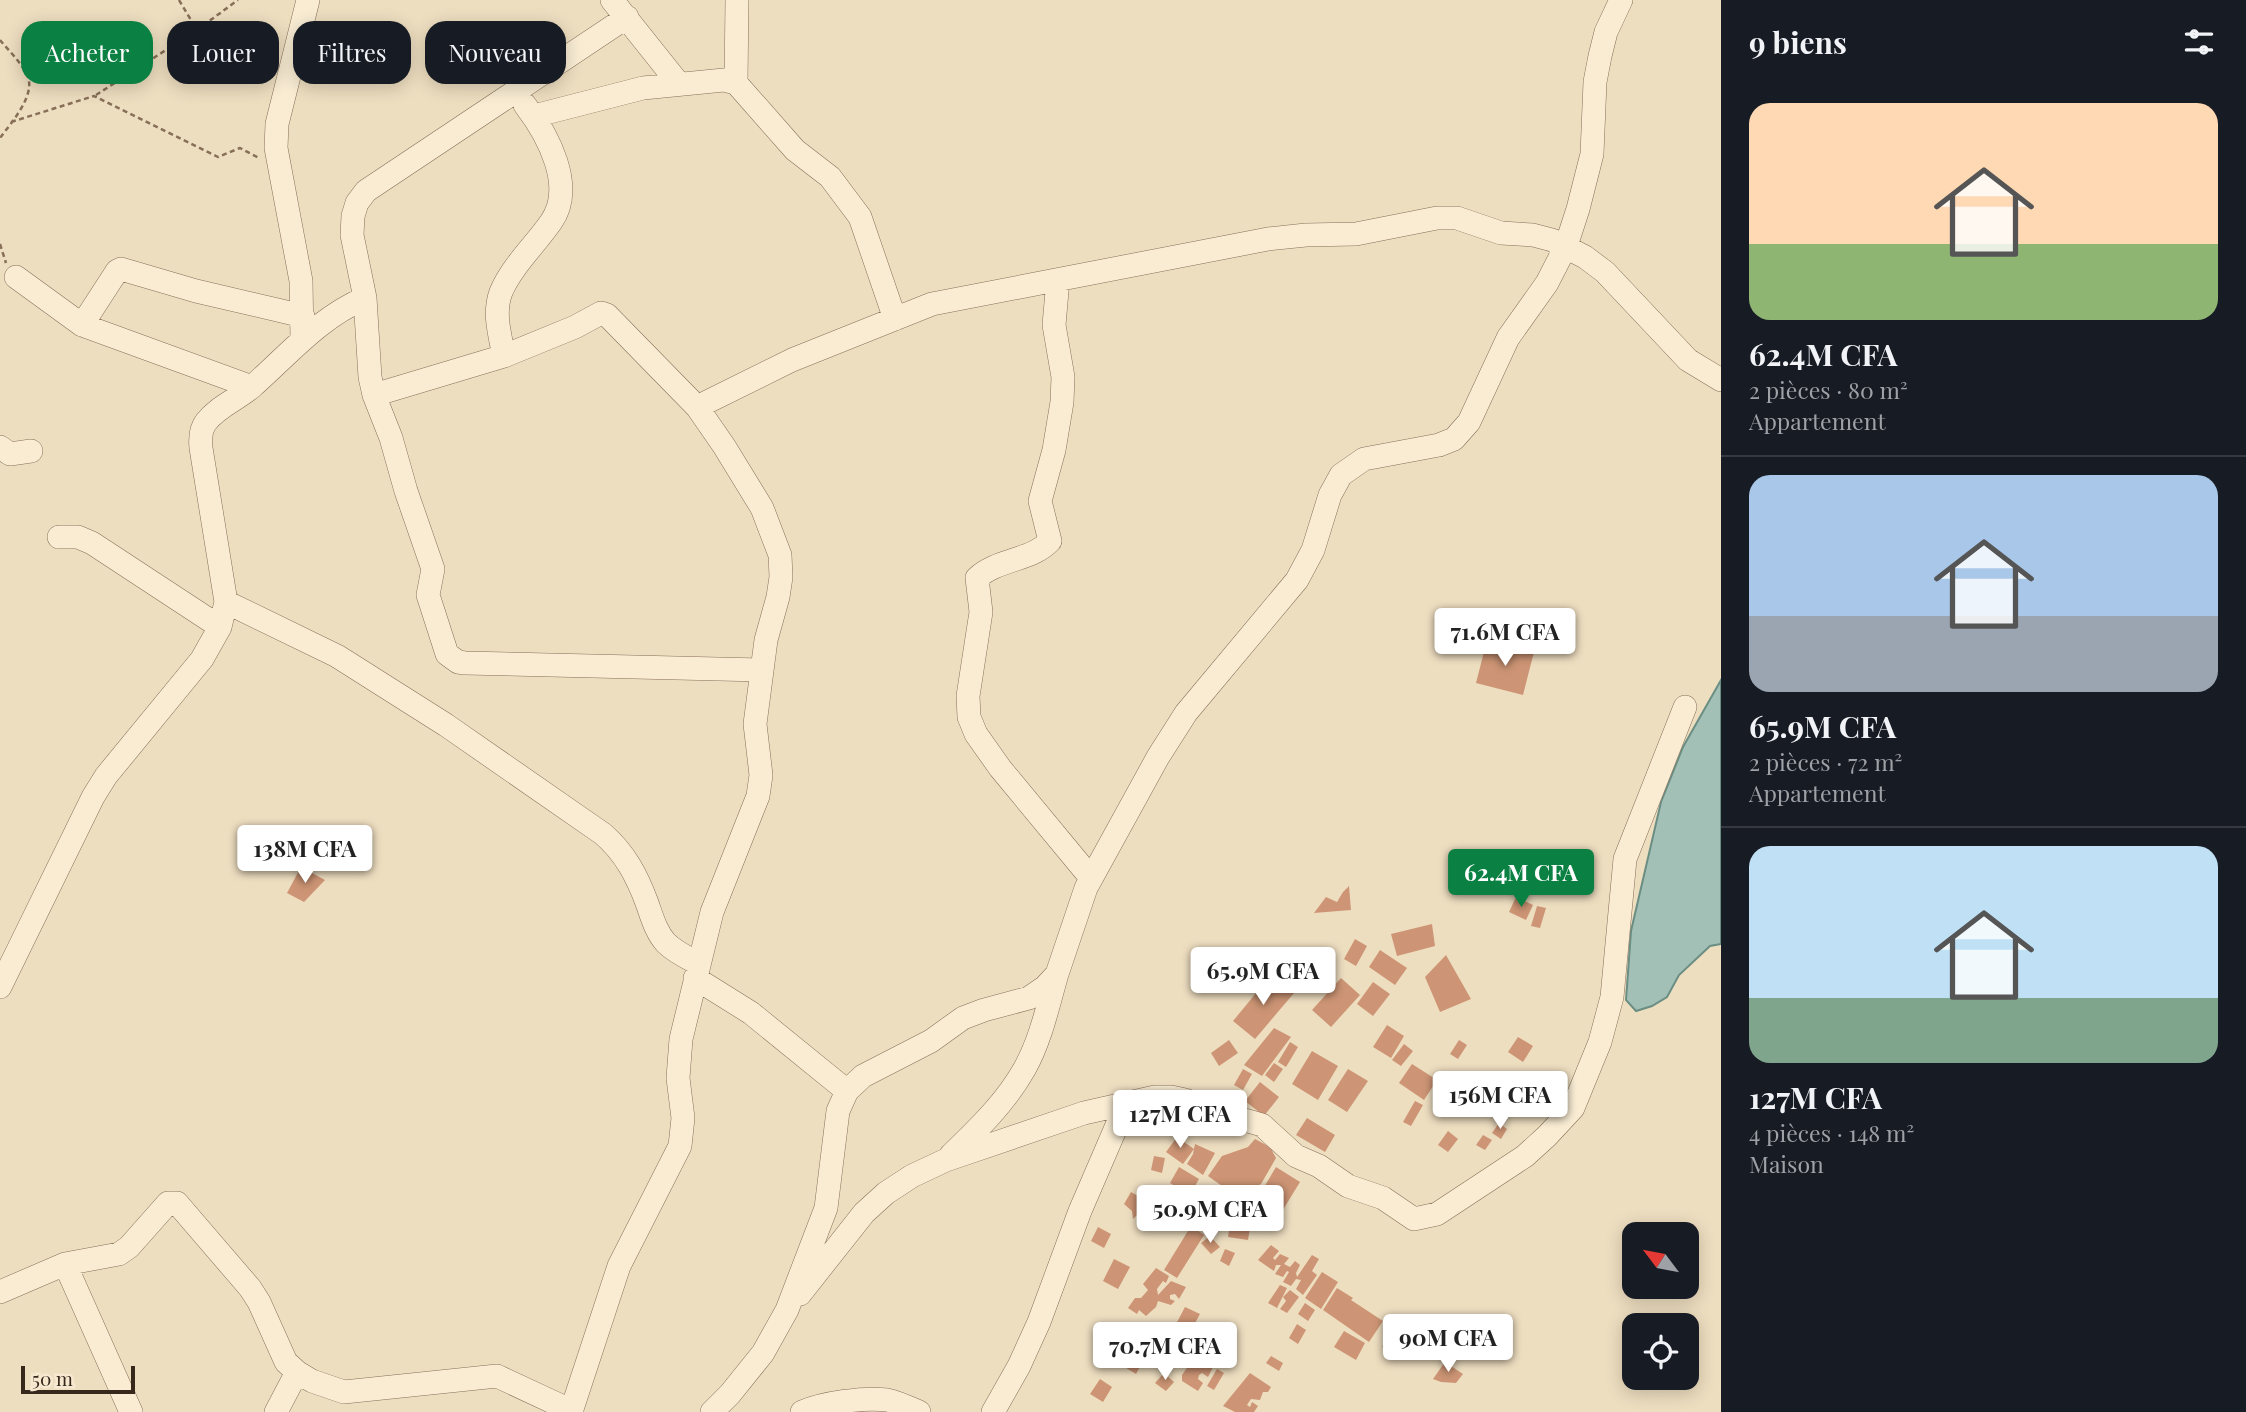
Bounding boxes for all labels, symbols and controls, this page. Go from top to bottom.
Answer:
chip: Acheter [21,21,153,84]
chip: Louer [167,21,279,84]
chip: Filtres [293,21,411,84]
chip: Nouveau [425,21,566,84]
text: 9 biens [1749,22,1847,62]
icon: filters [2180,23,2218,61]
icon: home [1921,149,2047,275]
text: 62.4M CFA [1749,334,1898,374]
text: 2 pièces · 80 m² [1749,374,1908,405]
text: Appartement [1749,405,1886,436]
icon: home [1921,521,2047,647]
pin: 71.6M CFA [1425,608,1585,668]
text: 71.6M CFA [1451,615,1560,646]
text: 65.9M CFA [1749,706,1896,746]
text: 2 pièces · 72 m² [1749,746,1902,777]
text: Appartement [1749,777,1886,808]
pin: 138M CFA [233,826,377,885]
text: 138M CFA [253,832,357,863]
pin: 62.4M CFA [1441,850,1601,909]
text: 62.4M CFA [1464,856,1578,887]
icon: home [1921,892,2047,1018]
pin: 65.9M CFA [1183,948,1343,1007]
text: 65.9M CFA [1207,954,1319,985]
pin: 156M CFA [1428,1072,1572,1131]
text: 127M CFA [1749,1077,1882,1117]
text: 156M CFA [1449,1078,1551,1109]
pin: 127M CFA [1108,1090,1252,1150]
text: 127M CFA [1129,1097,1231,1128]
text: 4 pièces · 148 m² [1749,1117,1914,1148]
text: Maison [1749,1148,1824,1179]
pin: 50.9M CFA [1130,1186,1290,1245]
text: 50.9M CFA [1153,1192,1267,1223]
north arrow [1622,1222,1699,1298]
map controls [1622,1222,1699,1390]
button: locate [1622,1313,1699,1390]
pin: 90M CFA [1383,1314,1513,1374]
text: 90M CFA [1399,1321,1497,1352]
pin: 70.7M CFA [1085,1322,1245,1382]
text: 70.7M CFA [1109,1329,1221,1360]
scale bar [21,1363,135,1395]
text: 50 m [32,1365,73,1391]

